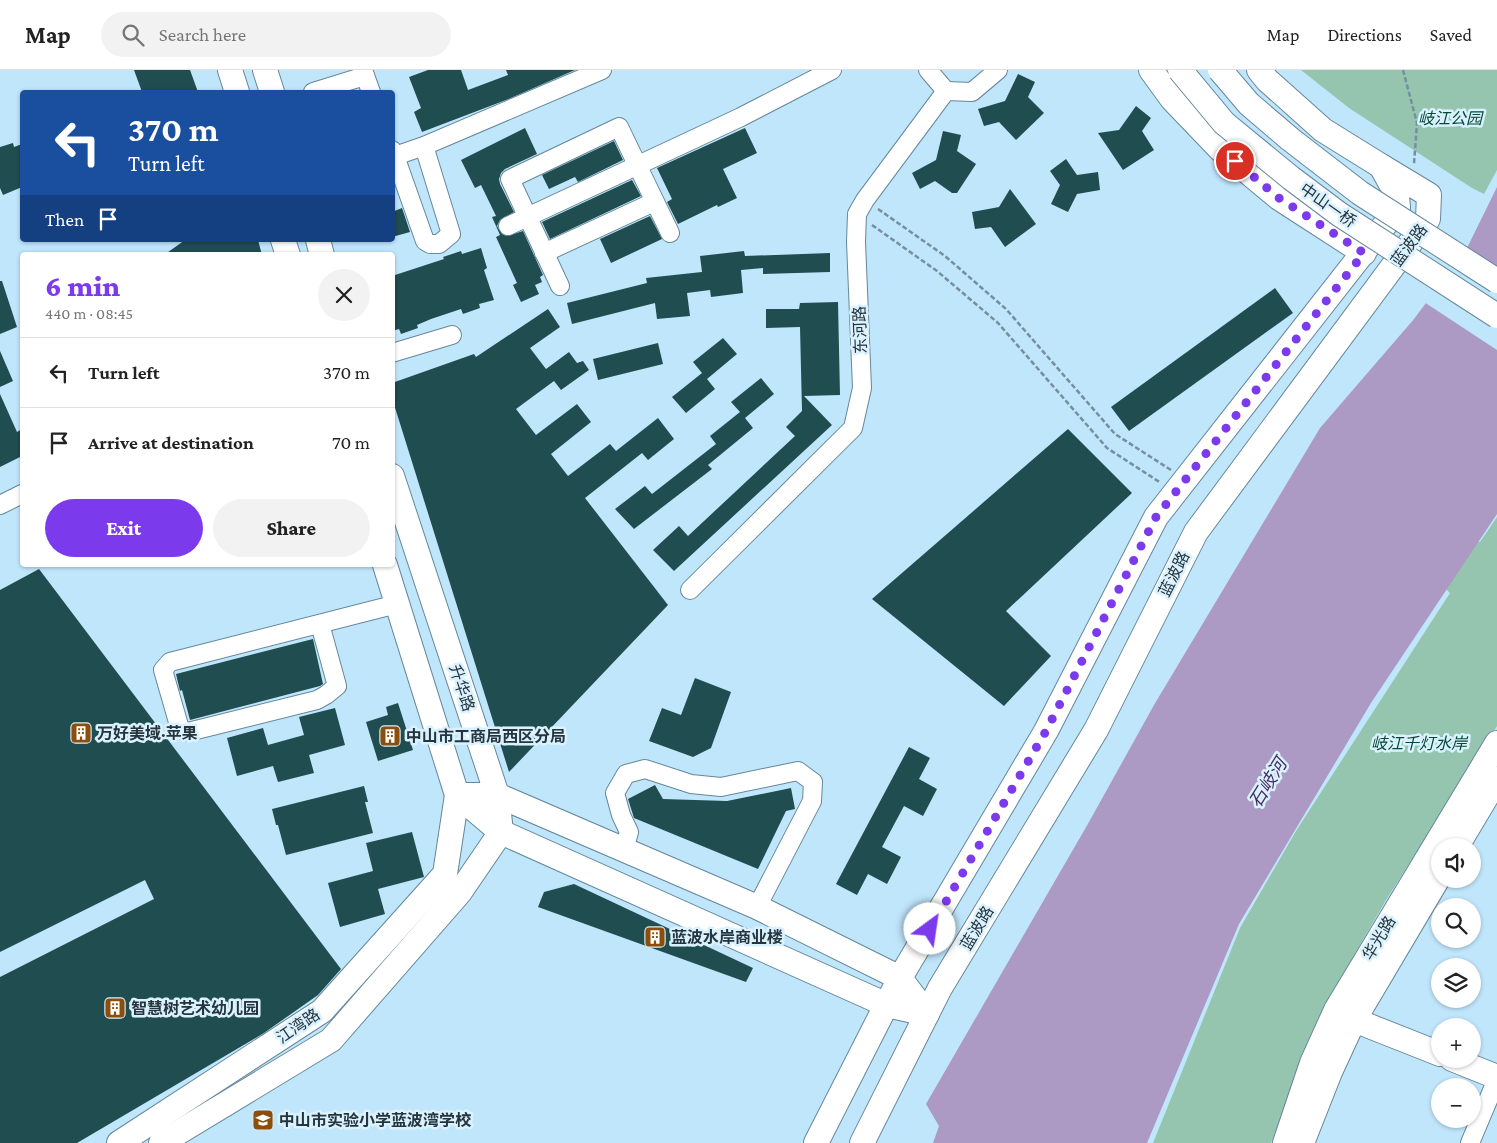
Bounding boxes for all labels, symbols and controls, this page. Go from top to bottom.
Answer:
search box [101,12,451,57]
text: Map [25,21,71,48]
icon: search [119,21,147,49]
text: Search here [159,24,246,45]
text: Map [1267,25,1299,45]
text: Directions [1327,25,1402,45]
text: Saved [1430,25,1472,45]
icon: left [45,110,110,175]
text: 370 m [128,110,219,149]
park label: 岐江公园 [1418,110,1484,127]
pin [1214,140,1256,182]
icon: arrive [1221,147,1249,175]
text: Turn left [128,151,205,176]
street label: 中山一桥 [1297,180,1359,230]
icon: arrive [94,205,122,233]
text: Then [45,209,84,230]
street label: 蓝波路 [1388,221,1430,269]
text: 6 min [45,269,120,302]
button: close [318,269,370,321]
text: 440 m · 08:45 [45,305,133,322]
street label: 东河路 [851,306,869,354]
icon: left [45,359,73,387]
text: Turn left [88,362,160,383]
text: 370 m [323,362,370,383]
icon: arrive [45,429,73,457]
text: Arrive at destination [88,432,254,453]
text: 70 m [332,432,370,453]
button: Exit [45,499,203,557]
button: Share [213,499,370,557]
street label: 蓝波路 [1156,549,1192,599]
street label: 升华路 [446,663,478,713]
building icon: 万好美域·苹果 [69,721,93,745]
building icon: 中山市工商局西区分局 [378,724,402,748]
place label: 万好美域·苹果 [97,725,198,742]
place label: 中山市工商局西区分局 [406,728,566,745]
park label: 岐江千灯水岸 [1371,735,1469,752]
water label: 石岐河 [1245,752,1292,811]
map controls [1431,838,1481,1128]
button: sound [1431,838,1481,888]
button: search [1431,898,1481,948]
position arrow [903,902,955,954]
street label: 蓝波路 [957,903,997,953]
street label: 华光路 [1359,913,1399,963]
building icon: 蓝波水岸商业楼 [643,925,667,949]
place label: 蓝波水岸商业楼 [671,929,783,946]
button: layers [1431,958,1481,1008]
building icon: 智慧树艺术幼儿园 [103,996,127,1020]
place label: 智慧树艺术幼儿园 [131,999,259,1017]
street label: 江湾路 [273,1006,323,1046]
button: + [1431,1018,1481,1068]
button: − [1431,1078,1481,1128]
school or university icon: 中山市实验小学蓝波湾学校 [251,1108,275,1132]
place label: 中山市实验小学蓝波湾学校 [279,1111,472,1129]

